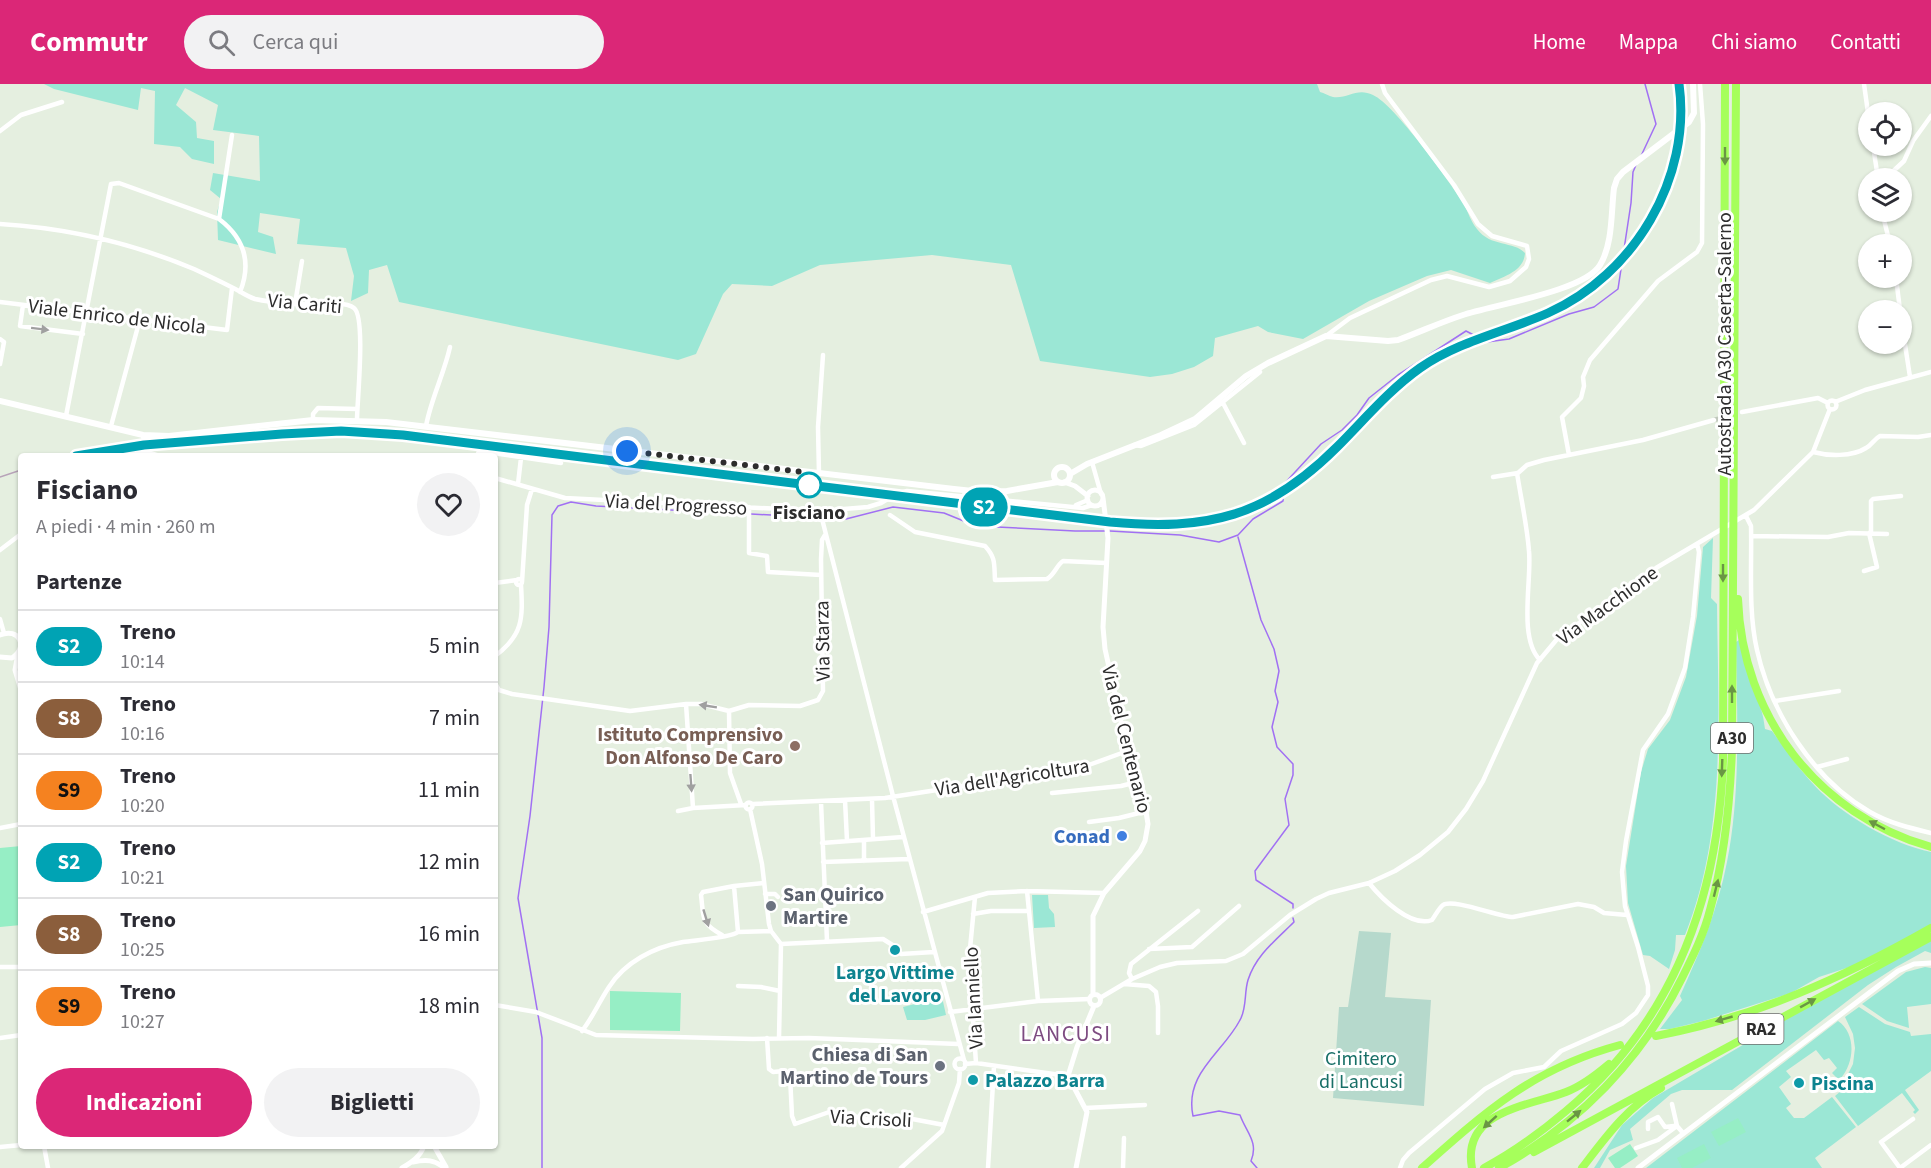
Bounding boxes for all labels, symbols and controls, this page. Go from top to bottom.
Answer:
search box [184,15,604,69]
text: Commutr [30,22,148,62]
icon: search [205,26,238,59]
text: Cerca qui [253,26,338,58]
text: Home [1533,27,1586,57]
text: Mappa [1619,27,1678,57]
text: Chi siamo [1711,27,1797,57]
text: Contatti [1830,27,1901,57]
map controls [1858,102,1912,354]
button: locate [1858,102,1912,156]
one-way arrow [1720,146,1730,165]
button: layers [1858,168,1912,222]
street label: Autostrada A30 Caserta-Salerno [1711,212,1739,476]
button: + [1858,234,1912,288]
street label: Via Cariti [267,287,343,321]
street label: Viale Enrico de Nicola [26,292,207,342]
button: − [1858,300,1912,354]
one-way arrow [31,324,50,334]
your location [612,436,642,466]
text: Fisciano [36,470,138,510]
marker: Fisciano [796,472,822,498]
button: heart [417,473,480,536]
street label: Via del Progresso [604,487,748,523]
line badge: S2 [957,488,1011,526]
text: S2 [973,492,995,522]
place label: Fisciano [773,499,845,527]
text: A piedi · 4 min · 260 m [36,513,216,541]
street label: Via Macchione [1551,559,1664,652]
one-way arrow [1718,563,1728,582]
text: Partenze [36,566,122,598]
street label: Via Starza [808,600,838,682]
text: Treno [120,616,176,648]
text: 5 min [429,630,480,662]
text: S2 [58,631,80,661]
text: 10:14 [120,648,165,676]
street label: Via del Centenario [1094,662,1158,816]
one-way arrow [1727,685,1737,704]
text: Treno [120,688,176,720]
one-way arrow [698,701,717,710]
text: 7 min [429,702,480,734]
text: S8 [58,703,80,733]
text: 10:16 [120,720,165,748]
place label: Istituto Comprensivo Don Alfonso De Caro [597,721,783,772]
road number: A30 [1711,723,1753,753]
marker: Istituto Comprensivo Don Alfonso De Caro [788,739,802,753]
street label: Via dell'Agricoltura [933,752,1091,804]
one-way arrow [1718,759,1727,778]
text: Treno [120,760,176,792]
text: 11 min [418,774,480,806]
one-way arrow [686,774,696,793]
text: S9 [58,775,80,805]
text: 10:20 [120,792,165,820]
one-way arrow [1868,820,1885,830]
place label: Conad [1054,823,1110,851]
marker: Conad [1115,829,1129,843]
text: Treno [120,832,176,864]
text: 12 min [418,846,480,878]
text: S2 [58,847,80,877]
text: 10:21 [120,864,165,892]
one-way arrow [1711,879,1721,897]
place label: San Quirico Martire [783,881,884,932]
marker: San Quirico Martire [764,899,778,913]
text: Treno [120,904,176,936]
one-way arrow [702,910,711,928]
text: 16 min [418,918,480,950]
text: S8 [58,919,80,949]
text: 10:25 [120,936,165,964]
marker: Largo Vittime del Lavoro [888,943,902,957]
street label: Via Ianniello [957,946,991,1050]
place label: Largo Vittime del Lavoro [836,959,954,1010]
text: Treno [120,976,176,1008]
text: 18 min [418,990,480,1022]
text: S9 [58,991,80,1021]
one-way arrow [1800,998,1817,1008]
text: 10:27 [120,1008,165,1036]
road number: RA2 [1738,1014,1784,1044]
one-way arrow [1715,1015,1733,1025]
district label: LANCUSI [1020,1018,1112,1050]
place label: Chiesa di San Martino de Tours [780,1041,928,1092]
park label: Cimitero di Lancusi [1319,1045,1403,1096]
marker: Chiesa di San Martino de Tours [933,1059,947,1073]
place label: Palazzo Barra [985,1067,1105,1095]
button: Indicazioni [36,1068,252,1137]
button: Biglietti [264,1068,480,1137]
place label: Piscina [1811,1070,1874,1098]
marker: Palazzo Barra [966,1073,980,1087]
marker: Piscina [1792,1076,1806,1090]
street label: Via Crisoli [829,1103,913,1135]
one-way arrow [1566,1110,1582,1123]
one-way arrow [1482,1115,1497,1129]

